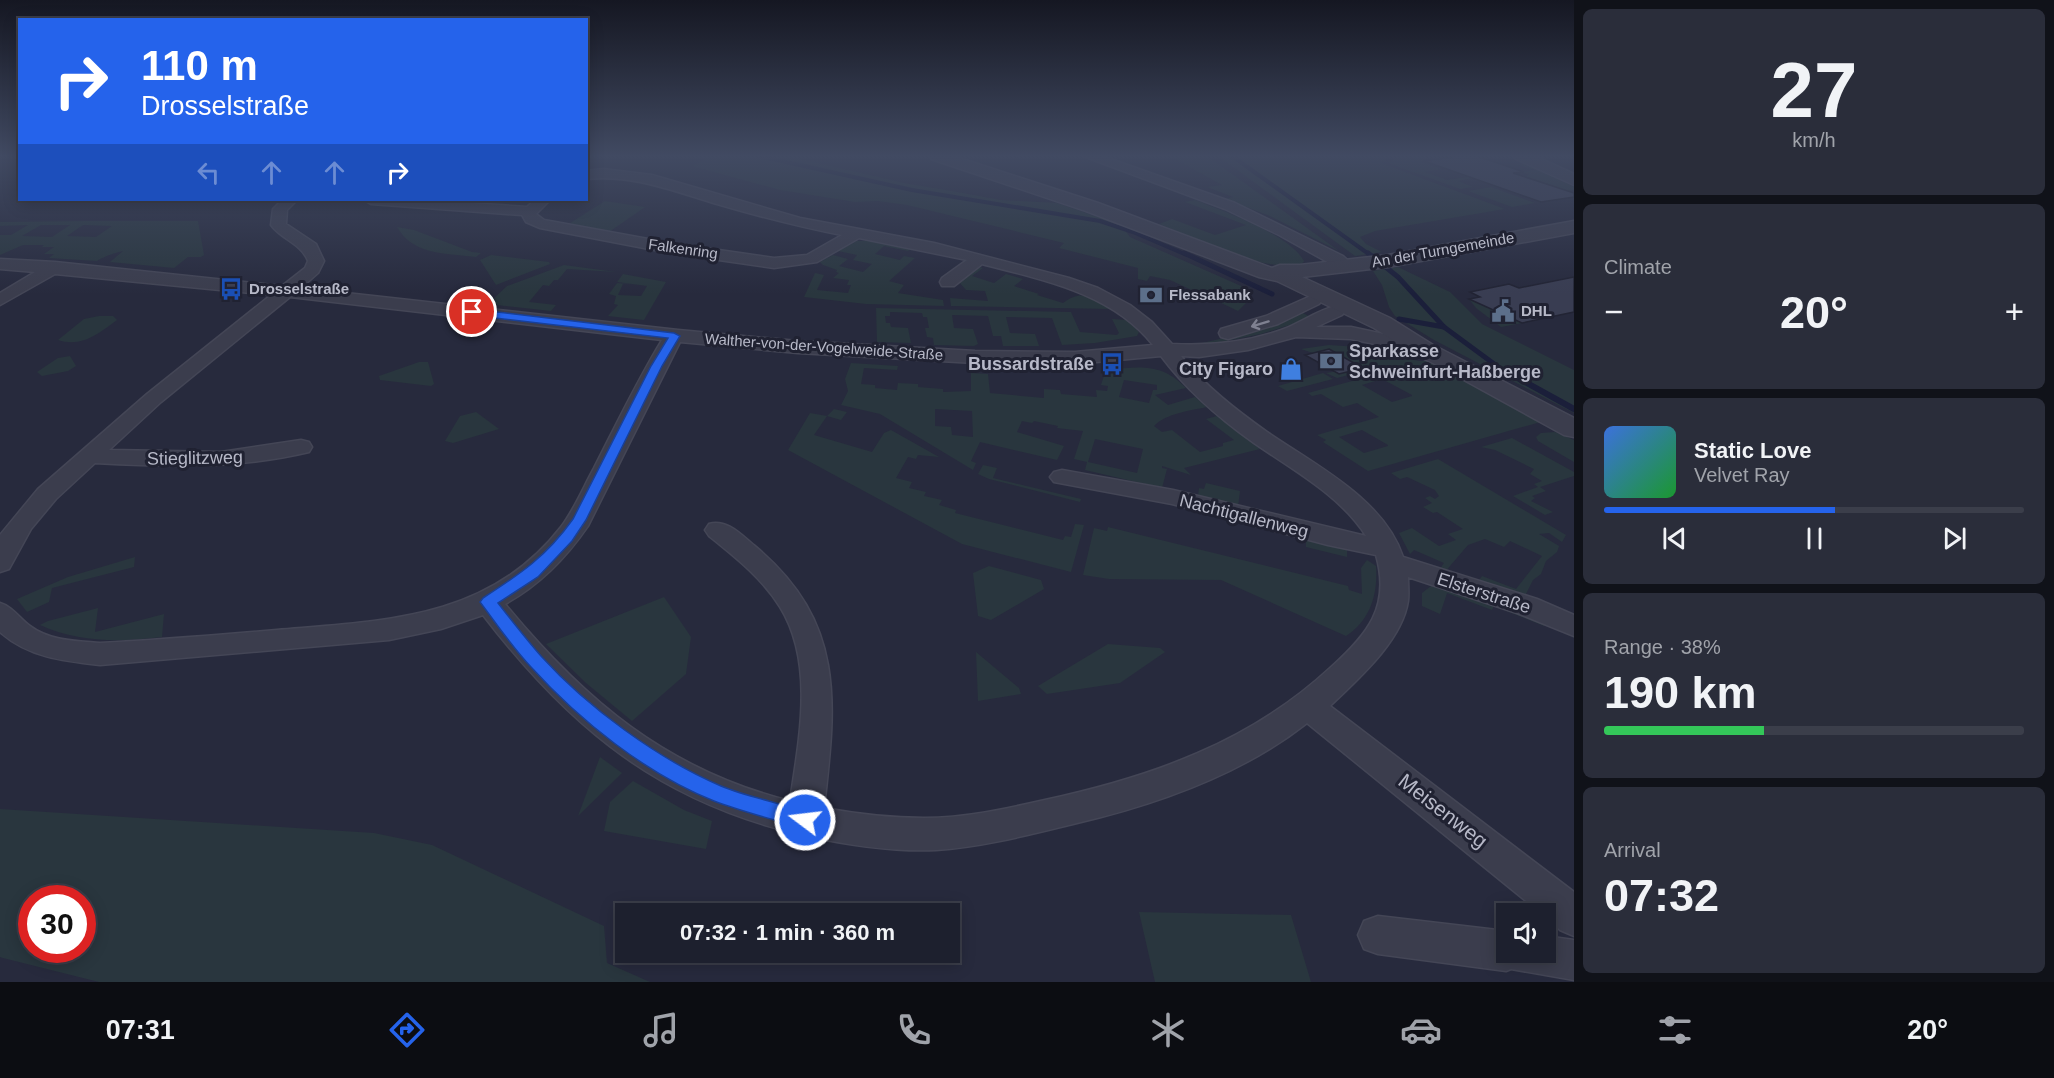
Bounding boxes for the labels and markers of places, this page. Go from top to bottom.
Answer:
bus stop icon: Drosselstraße [218,276,244,302]
place label: Drosselstraße [249,280,349,297]
bank icon: Flessabank [1138,282,1164,308]
pin [446,286,497,337]
place label: Flessabank [1169,286,1251,303]
public building icon: DHL [1490,298,1516,324]
place label: DHL [1521,302,1552,319]
place label: Sparkasse Schweinfurt-Haßberge [1349,341,1541,382]
bank icon: Sparkasse Schweinfurt-Haßberge [1318,348,1344,374]
bus stop icon: Bussardstraße [1099,351,1125,377]
place label: Bussardstraße [968,354,1094,374]
shop icon: City Figaro [1278,356,1304,382]
place label: City Figaro [1179,359,1273,379]

